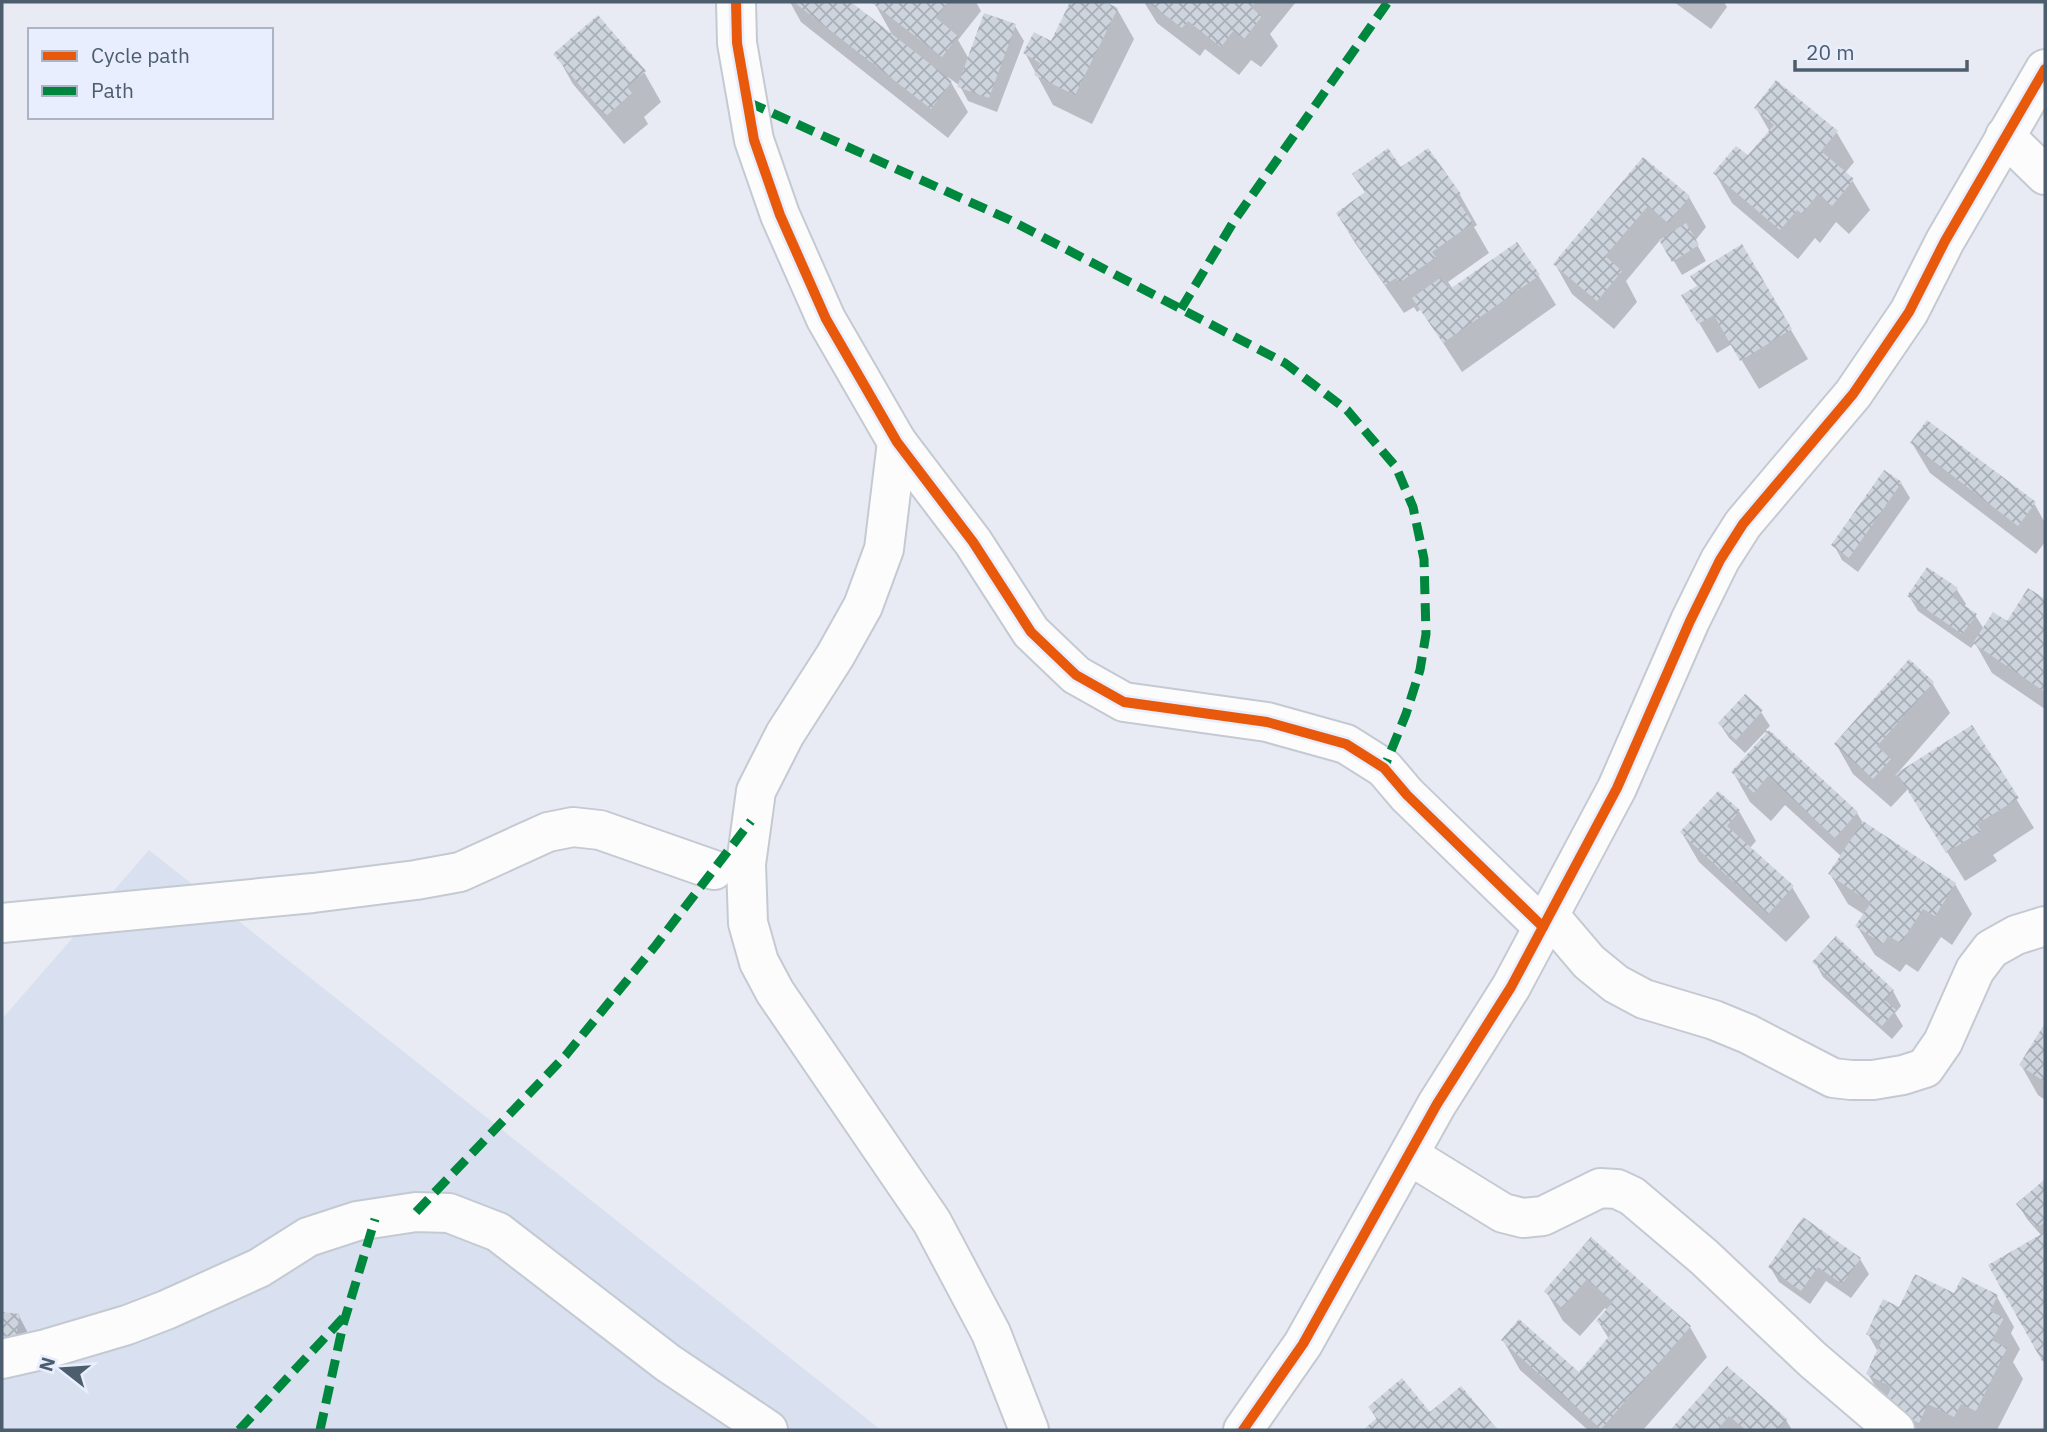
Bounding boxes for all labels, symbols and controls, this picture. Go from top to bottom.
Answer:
legend [28,28,273,119]
scale bar [1795,28,1966,72]
text: 20 m [1806,38,1855,66]
text: Cycle path [91,41,190,69]
text: Path [91,76,134,104]
north arrow [28,1334,98,1404]
text: N [33,1354,60,1374]

